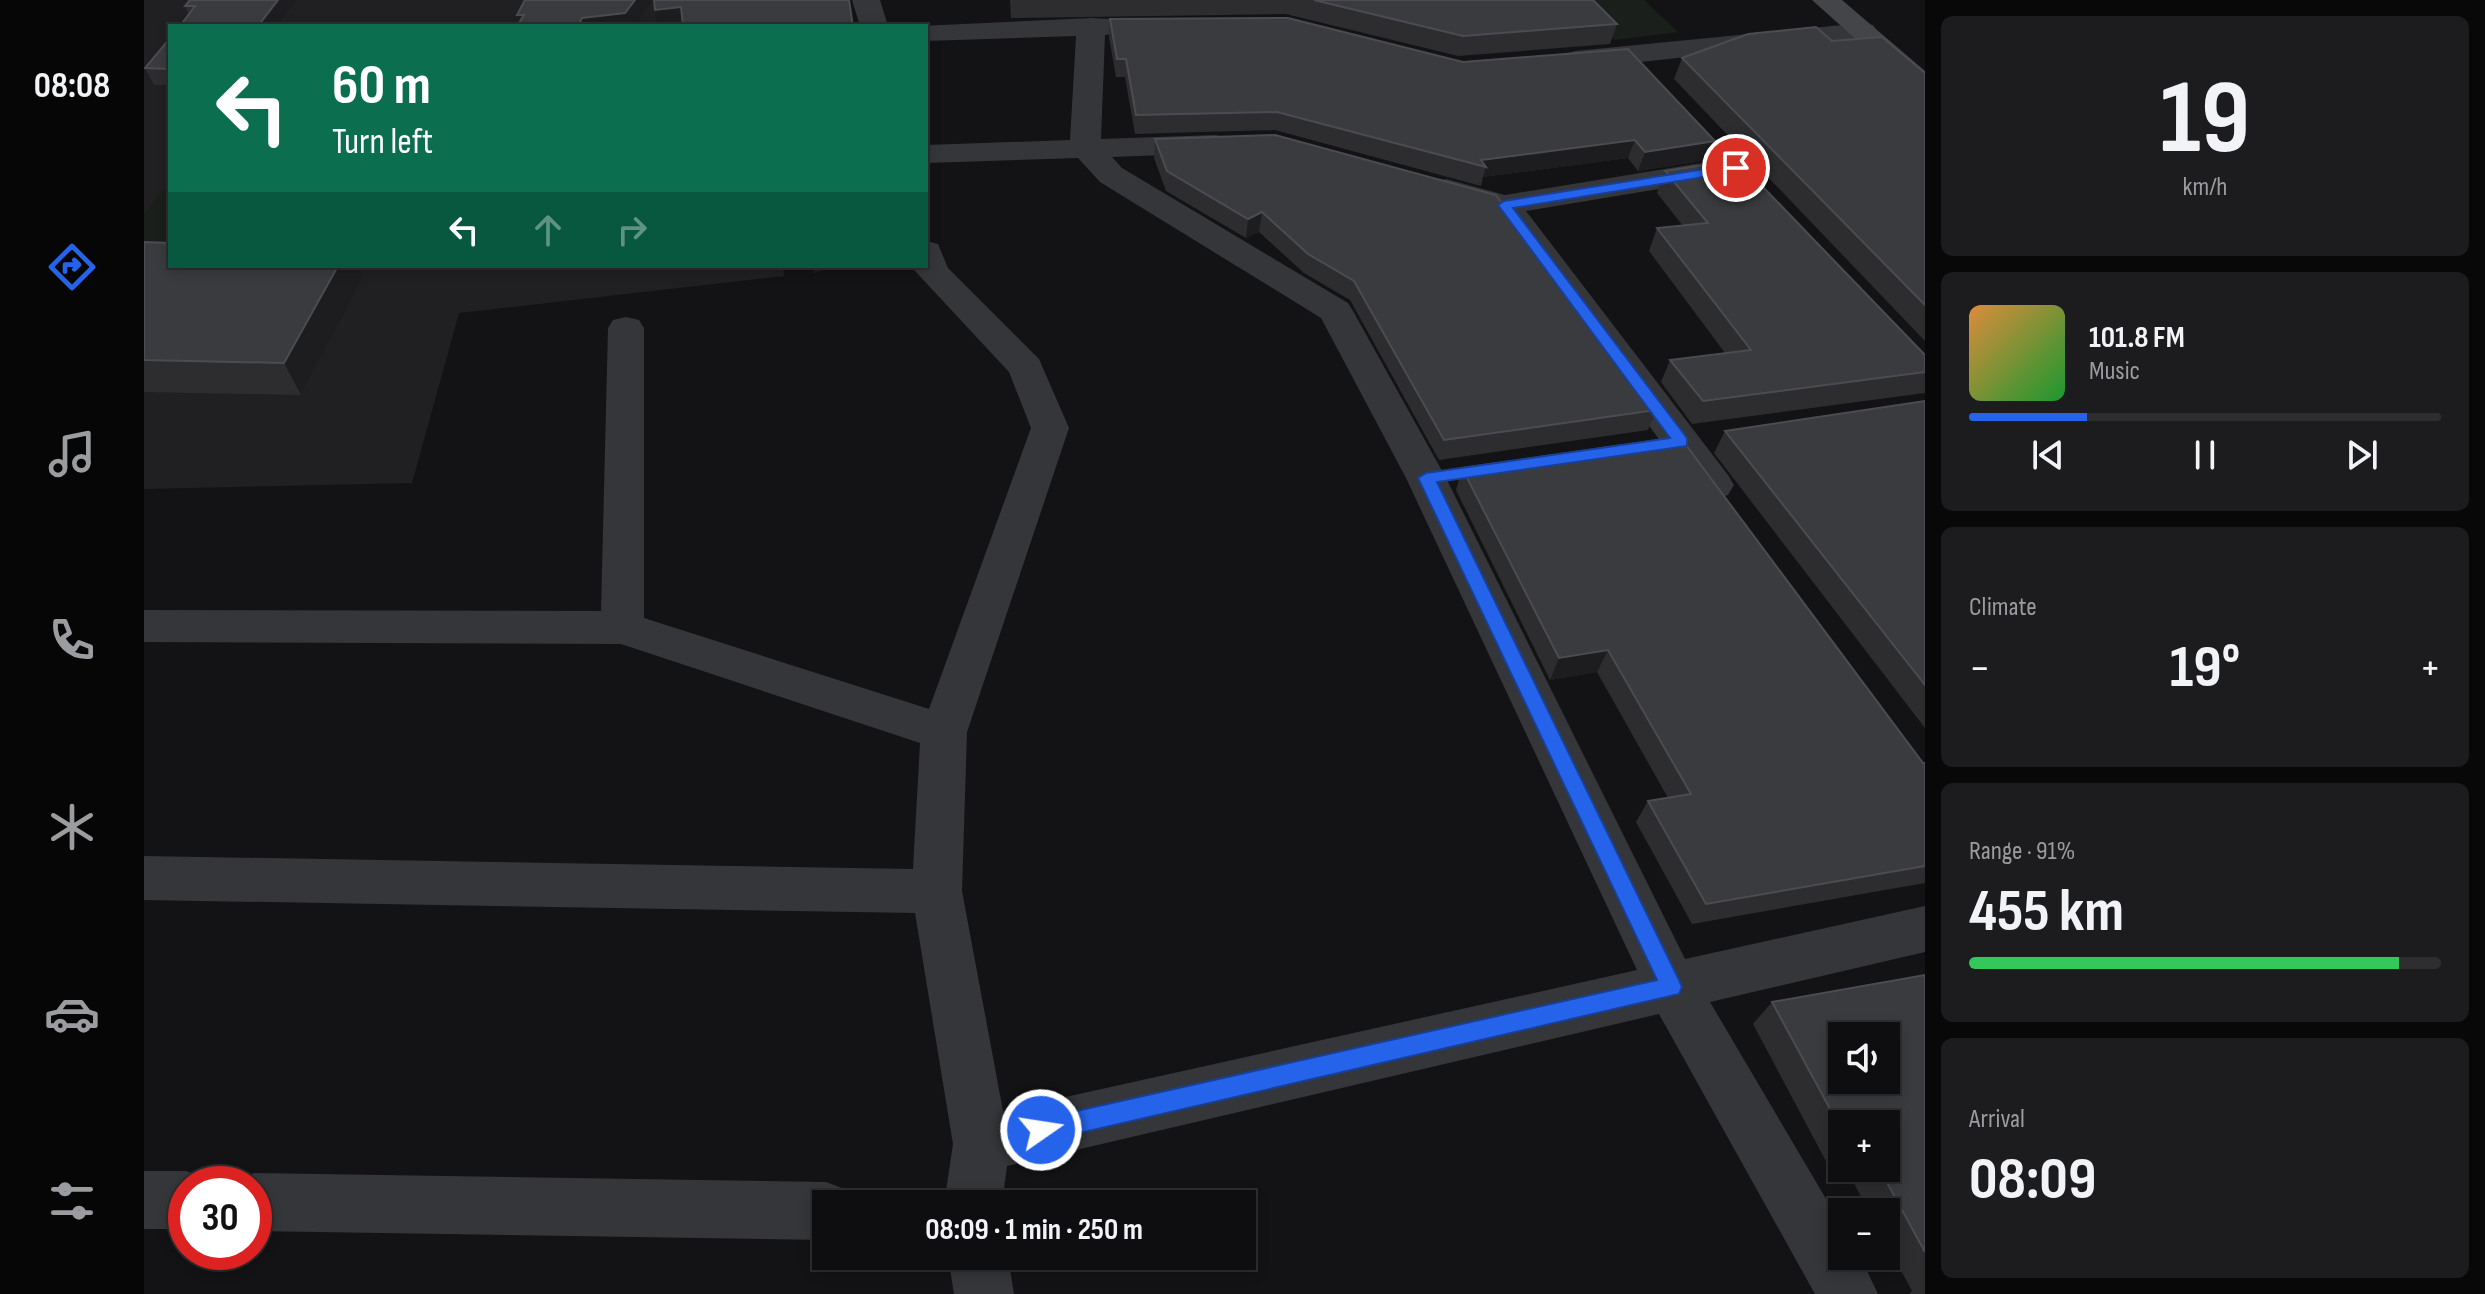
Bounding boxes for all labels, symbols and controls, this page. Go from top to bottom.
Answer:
text: 60 m [332,53,431,120]
icon: left [200,56,304,160]
text: 19 [2160,57,2250,182]
text: 08:08 [34,65,110,108]
text: Turn left [332,121,433,164]
pin [1702,134,1770,202]
icon: arrive [1714,146,1758,190]
text: km/h [2183,172,2227,203]
icon: left [442,208,486,252]
icon: ahead [526,208,570,252]
icon: right [610,208,654,252]
icon: directions [44,239,100,295]
text: 101.8 FM [2089,320,2185,356]
text: Music [2089,356,2140,387]
icon: music [44,426,100,482]
icon: previous [2026,433,2070,477]
icon: pause [2183,433,2227,477]
icon: next [2340,433,2384,477]
text: Climate [1969,592,2037,623]
icon: phone [44,612,100,668]
text: 19° [2170,632,2240,704]
text: − [1969,642,1991,695]
text: + [2419,642,2441,695]
icon: climate [44,799,100,855]
text: Range · 91% [1969,836,2075,867]
text: 455 km [1969,876,2124,948]
icon: car [44,986,100,1042]
map controls [1828,1022,1900,1270]
button: sound [1828,1022,1900,1094]
position arrow [999,1088,1083,1172]
text: Arrival [1969,1104,2025,1135]
button: + [1828,1110,1900,1182]
text: 08:09 [1969,1144,2096,1216]
speed limit sign: 30 [168,1166,272,1270]
icon: filters [44,1173,100,1229]
button: − [1828,1198,1900,1270]
text: 08:09 · 1 min · 250 m [925,1212,1143,1248]

